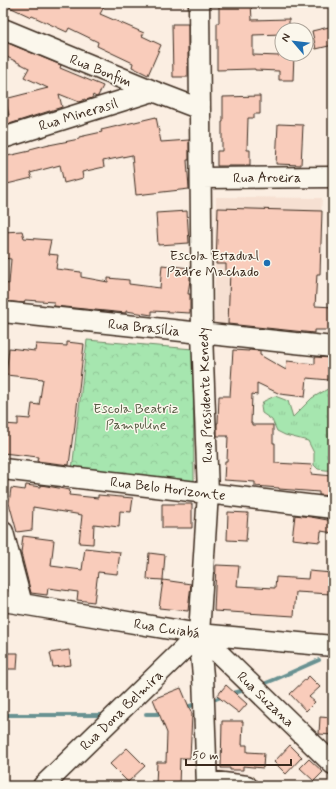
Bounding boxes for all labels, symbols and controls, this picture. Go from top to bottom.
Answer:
north arrow [274,22,314,62]
text: N [278,31,294,44]
street label: Rua Bonfim [67,50,134,92]
street label: Rua Minerasil [37,94,120,135]
street label: Rua Aroeira [233,169,301,187]
place label: Escola Estadual Padre Machado [167,247,259,281]
marker: Escola Estadual Padre Machado [262,258,272,268]
street label: Rua Brasília [107,315,181,341]
street label: Rua Presidente Kenedy [195,327,217,463]
park label: Escola Beatriz Pampuline [93,400,179,434]
street label: Rua Belo Horizonte [109,473,226,505]
street label: Rua Cuiabá [132,615,201,643]
street label: Rua Dona Belmira [76,667,167,755]
street label: Rua Suzana [233,668,298,732]
scale bar [186,741,291,767]
text: 50 m [192,748,219,764]

